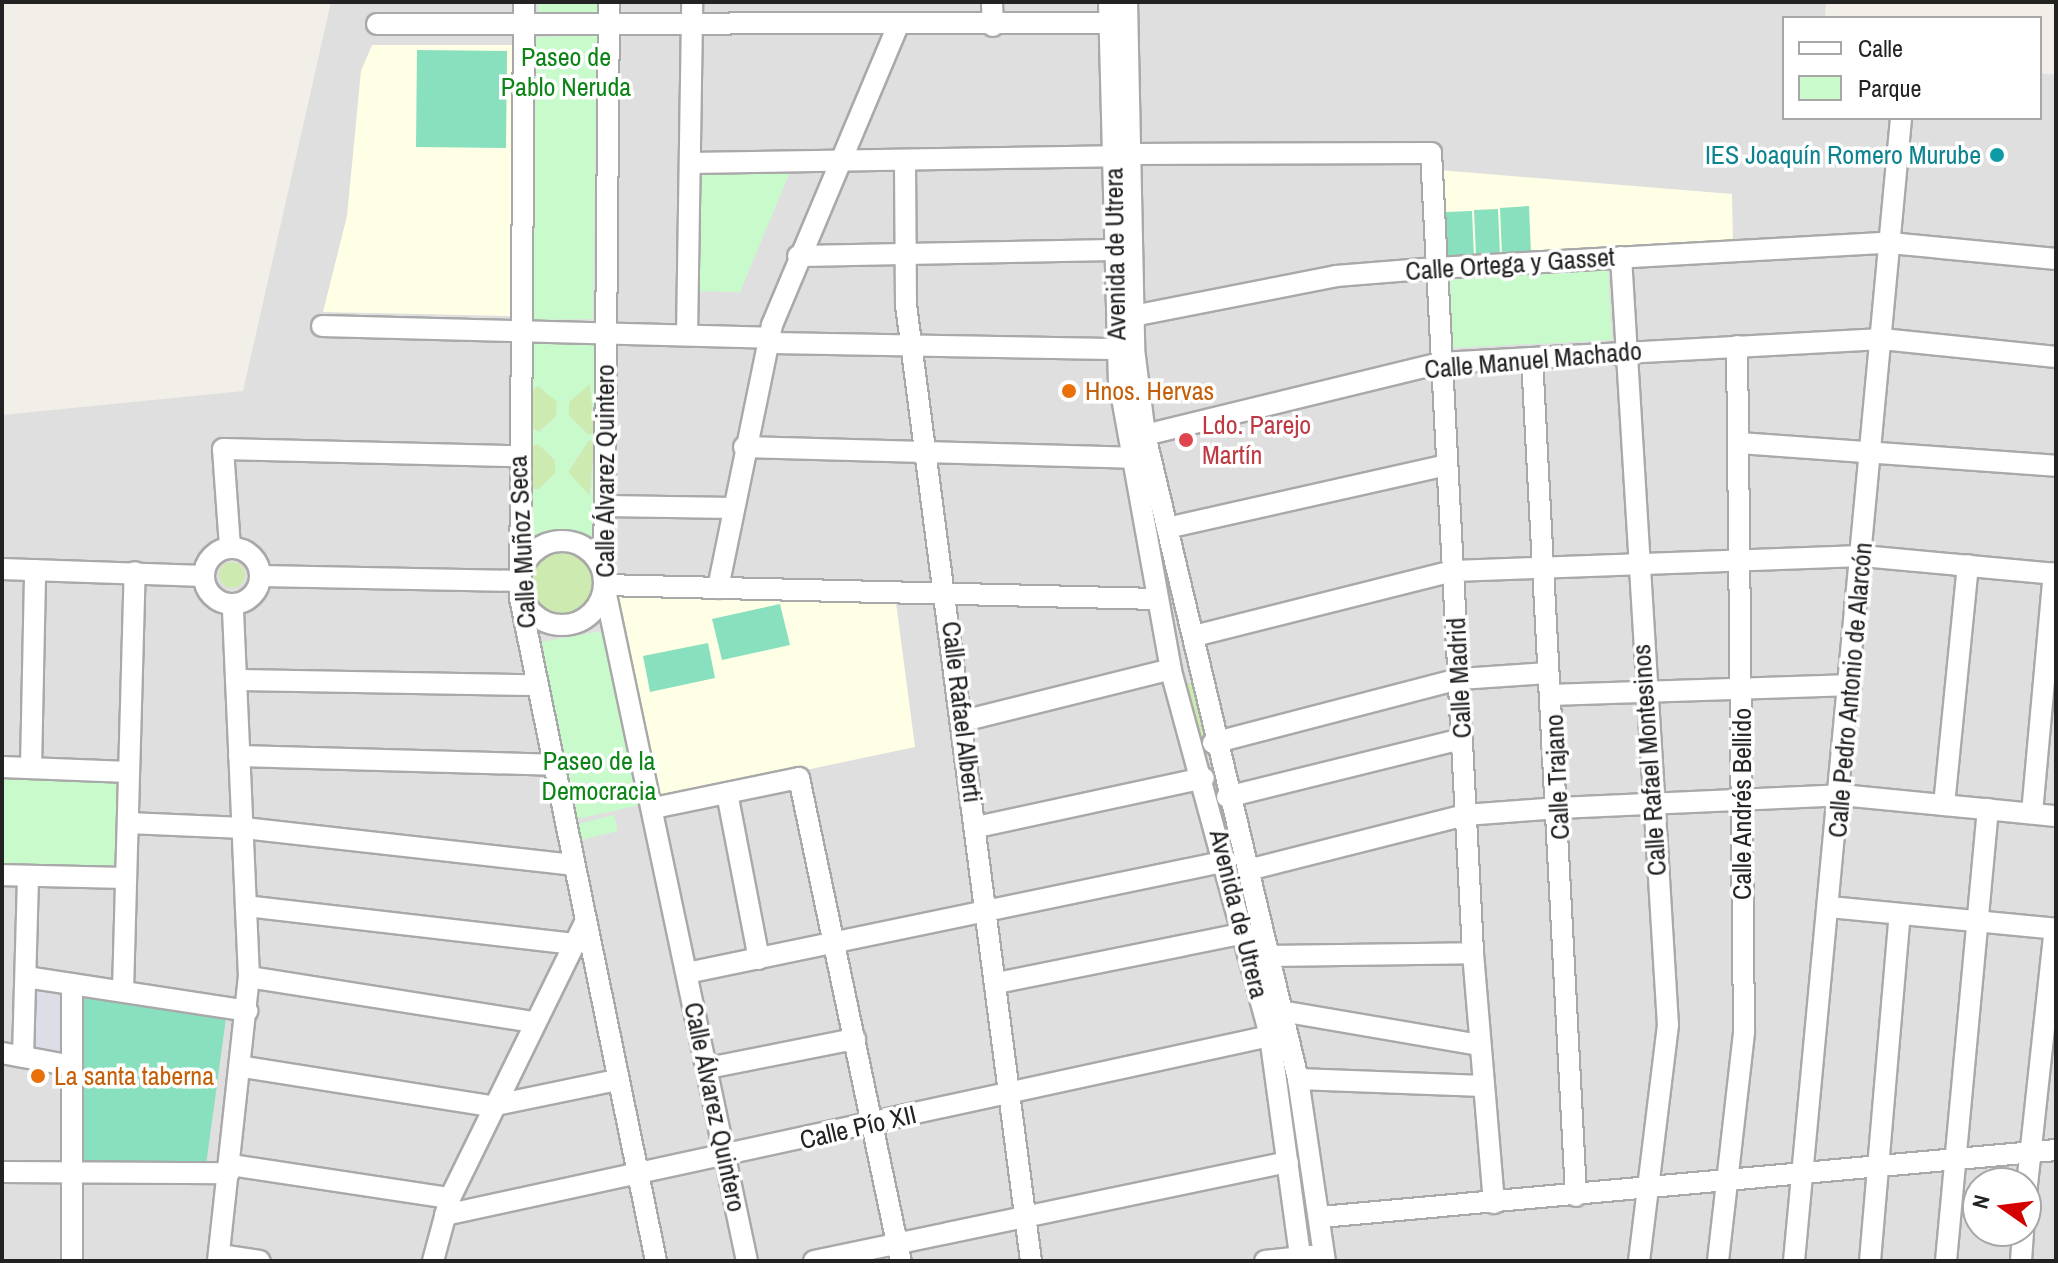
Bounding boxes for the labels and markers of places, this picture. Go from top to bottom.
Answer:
place label: IES Joaquín Romero Murube [1705,139,1981,171]
marker: IES Joaquín Romero Murube [1988,146,2006,164]
place label: Hnos. Hervas [1085,375,1214,407]
marker: Hnos. Hervas [1060,382,1078,400]
place label: Ldo. Parejo Martín [1202,409,1311,470]
marker: Ldo. Parejo Martín [1177,431,1195,449]
place label: La santa taberna [54,1060,214,1092]
marker: La santa taberna [29,1067,47,1085]

